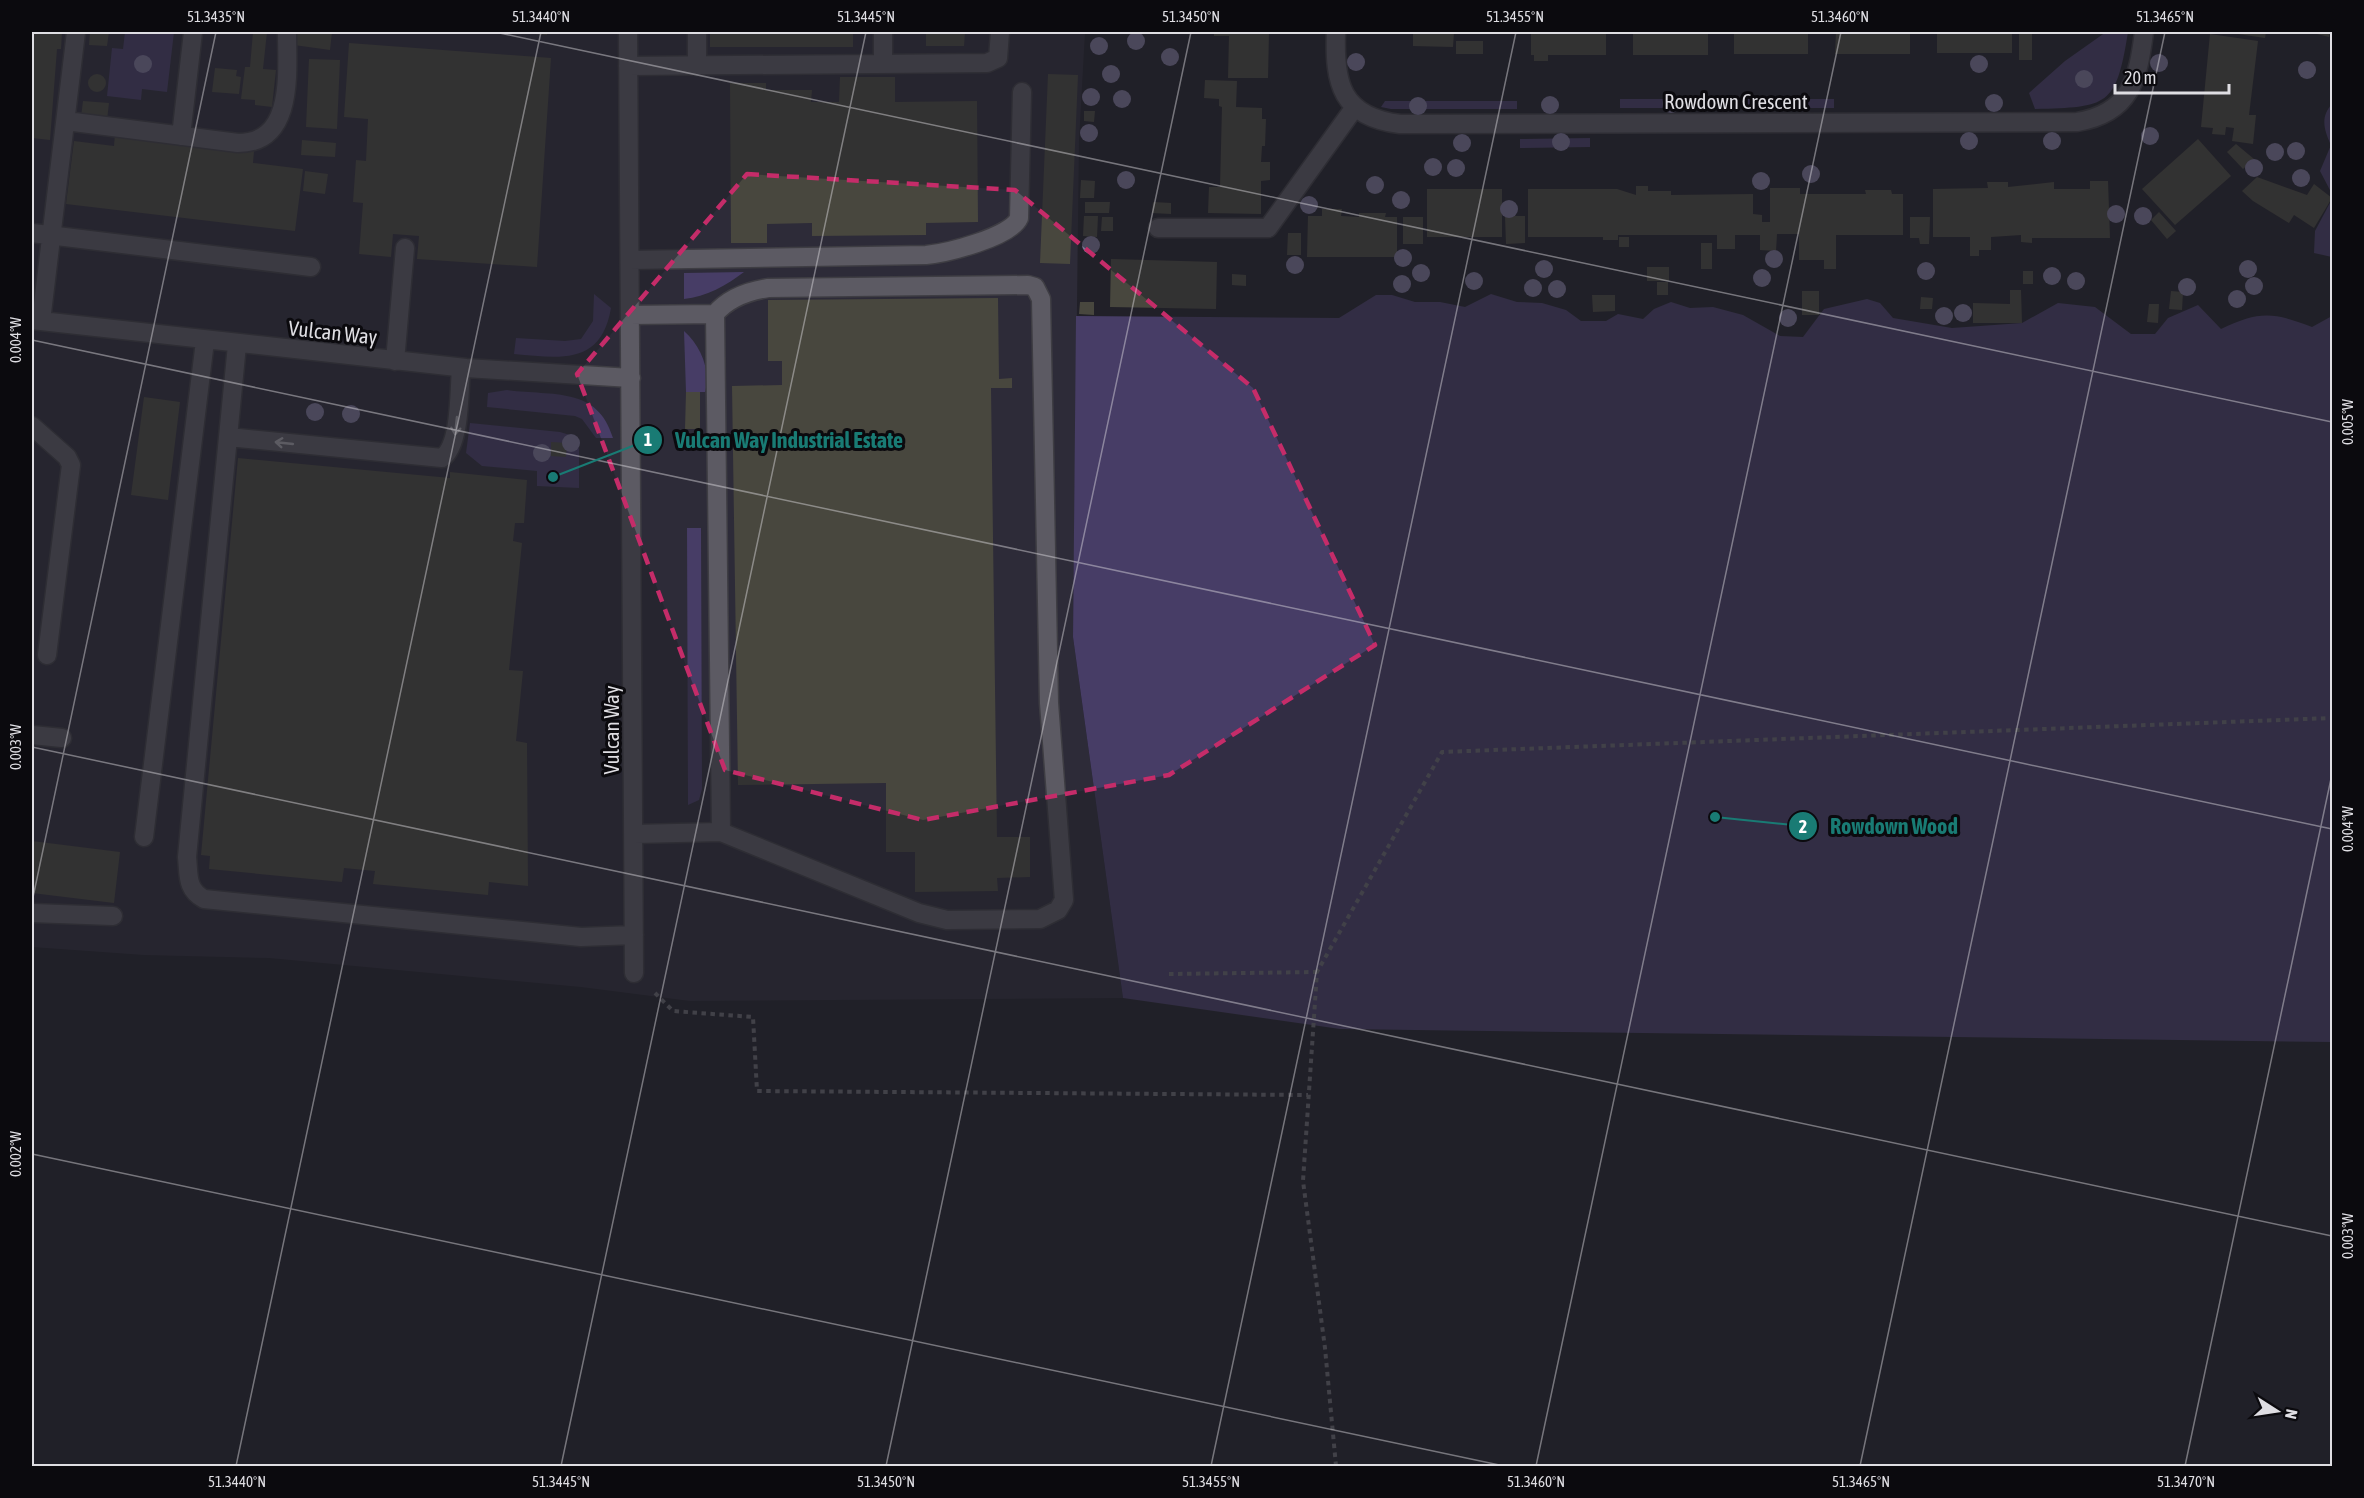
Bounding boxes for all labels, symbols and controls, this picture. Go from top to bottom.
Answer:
text: 51.3435°N [187,8,245,25]
text: 51.3440°N [512,8,570,25]
text: 51.3445°N [837,8,895,25]
text: 51.3450°N [1162,8,1220,25]
text: 51.3455°N [1486,8,1544,25]
text: 51.3460°N [1811,8,1869,25]
text: 51.3465°N [2136,8,2194,25]
scale bar [2115,57,2229,95]
text: 20 m [2124,67,2156,88]
street label: Rowdown Crescent [1664,89,1808,113]
street label: Vulcan Way [287,315,379,349]
text: 0.004°W [7,317,24,363]
text: 0.005°W [2339,399,2356,445]
one-way arrow [450,416,461,435]
callout: Vulcan Way Industrial Estate [633,420,916,460]
text: Vulcan Way Industrial Estate [674,427,903,453]
text: 1 [644,429,652,450]
one-way arrow [275,437,295,448]
street label: Vulcan Way [599,685,623,775]
text: 0.003°W [7,724,24,770]
callout: Rowdown Wood [1788,806,1970,846]
text: 0.004°W [2339,806,2356,852]
text: Rowdown Wood [1830,813,1958,839]
text: 2 [1799,816,1807,837]
text: 0.002°W [7,1131,24,1177]
text: 0.003°W [2339,1213,2356,1259]
north arrow [2247,1381,2307,1441]
text: N [2282,1408,2301,1421]
text: 51.3440°N [208,1473,266,1490]
text: 51.3445°N [532,1473,590,1490]
text: 51.3450°N [857,1473,915,1490]
text: 51.3455°N [1182,1473,1240,1490]
text: 51.3460°N [1507,1473,1565,1490]
text: 51.3465°N [1832,1473,1890,1490]
text: 51.3470°N [2157,1473,2215,1490]

